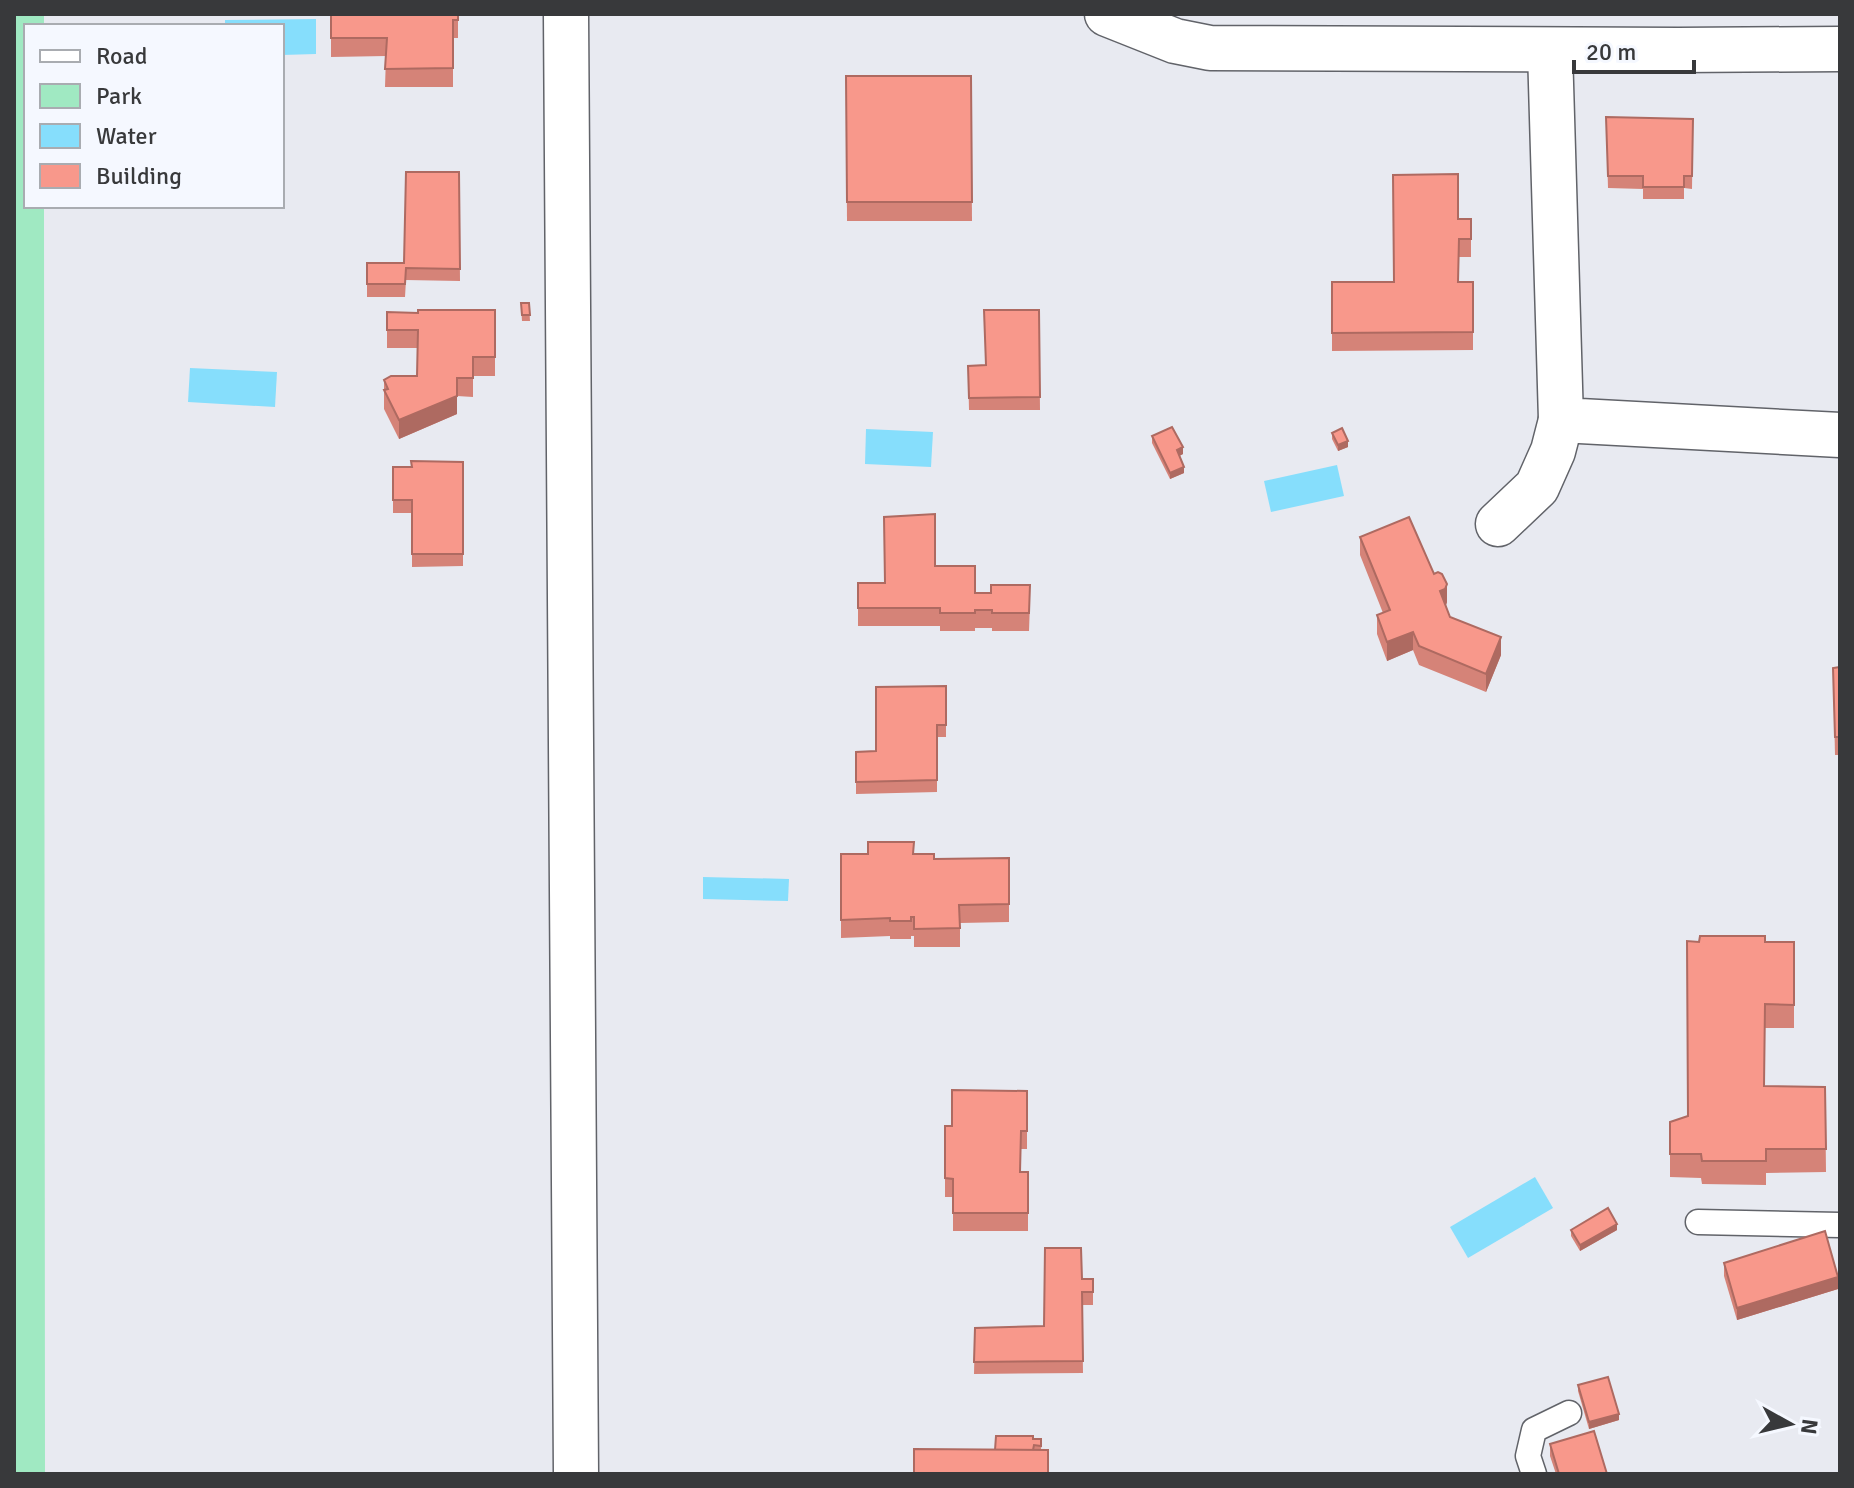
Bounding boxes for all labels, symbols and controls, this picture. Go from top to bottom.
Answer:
legend [24,24,284,208]
scale bar [1574,24,1694,74]
text: 20 m [1586,37,1636,67]
text: Road [96,41,147,71]
text: Park [96,81,142,111]
text: Water [96,121,157,151]
text: Building [96,161,182,191]
north arrow [1750,1384,1830,1464]
text: N [1795,1417,1824,1436]

